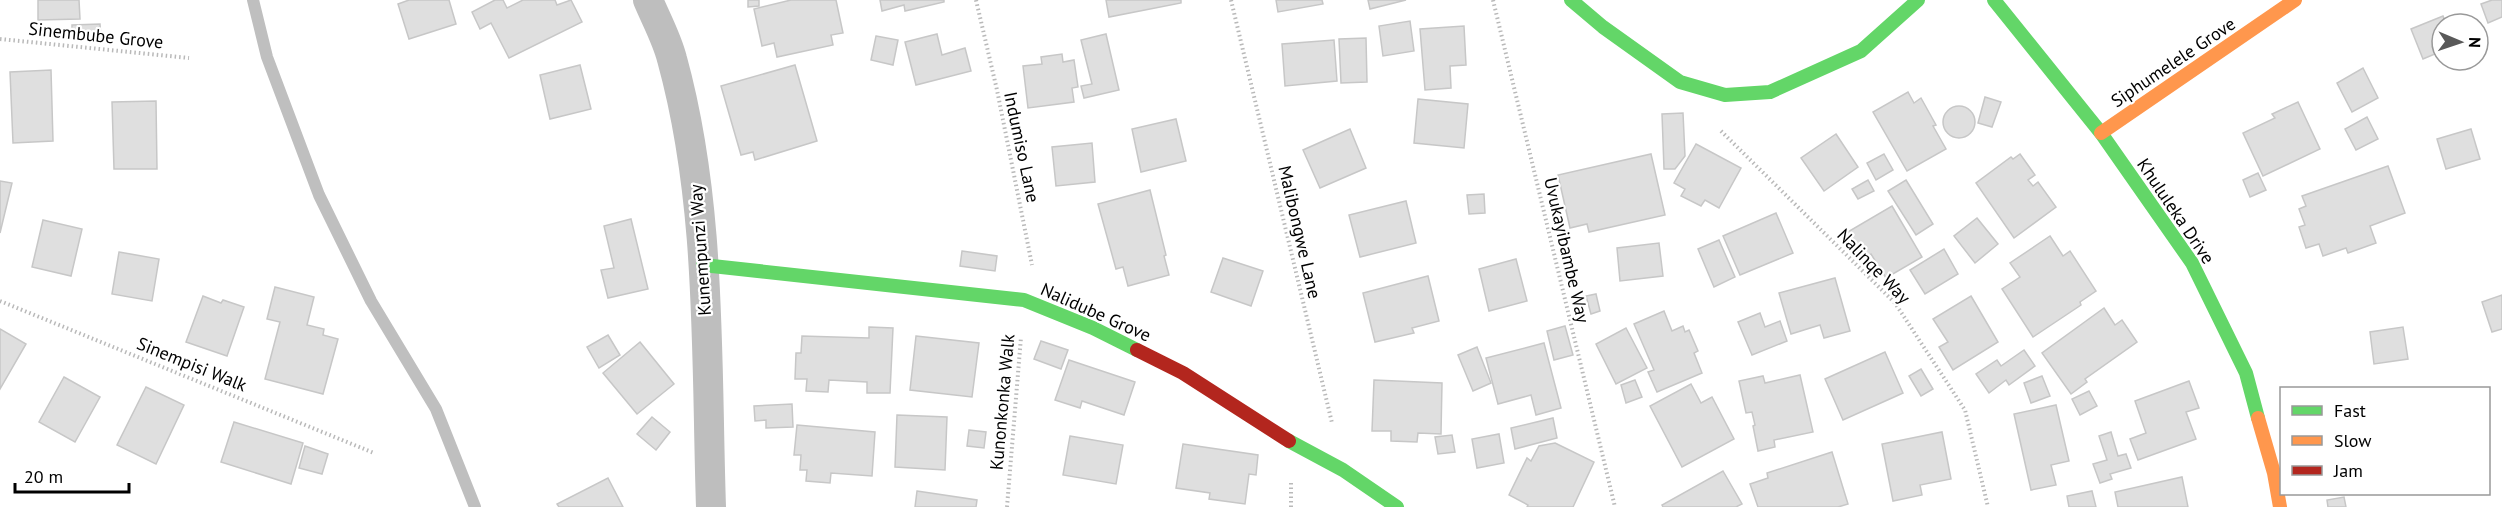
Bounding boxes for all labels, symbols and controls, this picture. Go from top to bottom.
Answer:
street label: Siphumelele Grove [2106,12,2240,112]
north arrow [2430,12,2490,72]
street label: Sinembube Grove [28,16,164,54]
text: N [2465,37,2485,48]
street label: Indumiso Lane [999,89,1045,205]
street label: Khululeka Drive [2132,154,2220,268]
street label: Malibongwe Lane [1273,163,1327,301]
street label: Uvukayibambe Way [1539,175,1595,326]
street label: Kunempunzi Way [684,183,716,317]
street label: Nalinqe Way [1832,224,1916,309]
street label: Nalidube Grove [1037,277,1155,347]
street label: Sinempisi Walk [134,332,251,397]
street label: Kunonkonka Walk [985,333,1019,471]
legend [2280,387,2490,495]
text: Fast [2334,399,2366,422]
text: Slow [2334,429,2372,452]
scale bar [15,456,129,494]
text: Jam [2333,459,2363,482]
text: 20 m [24,465,63,488]

